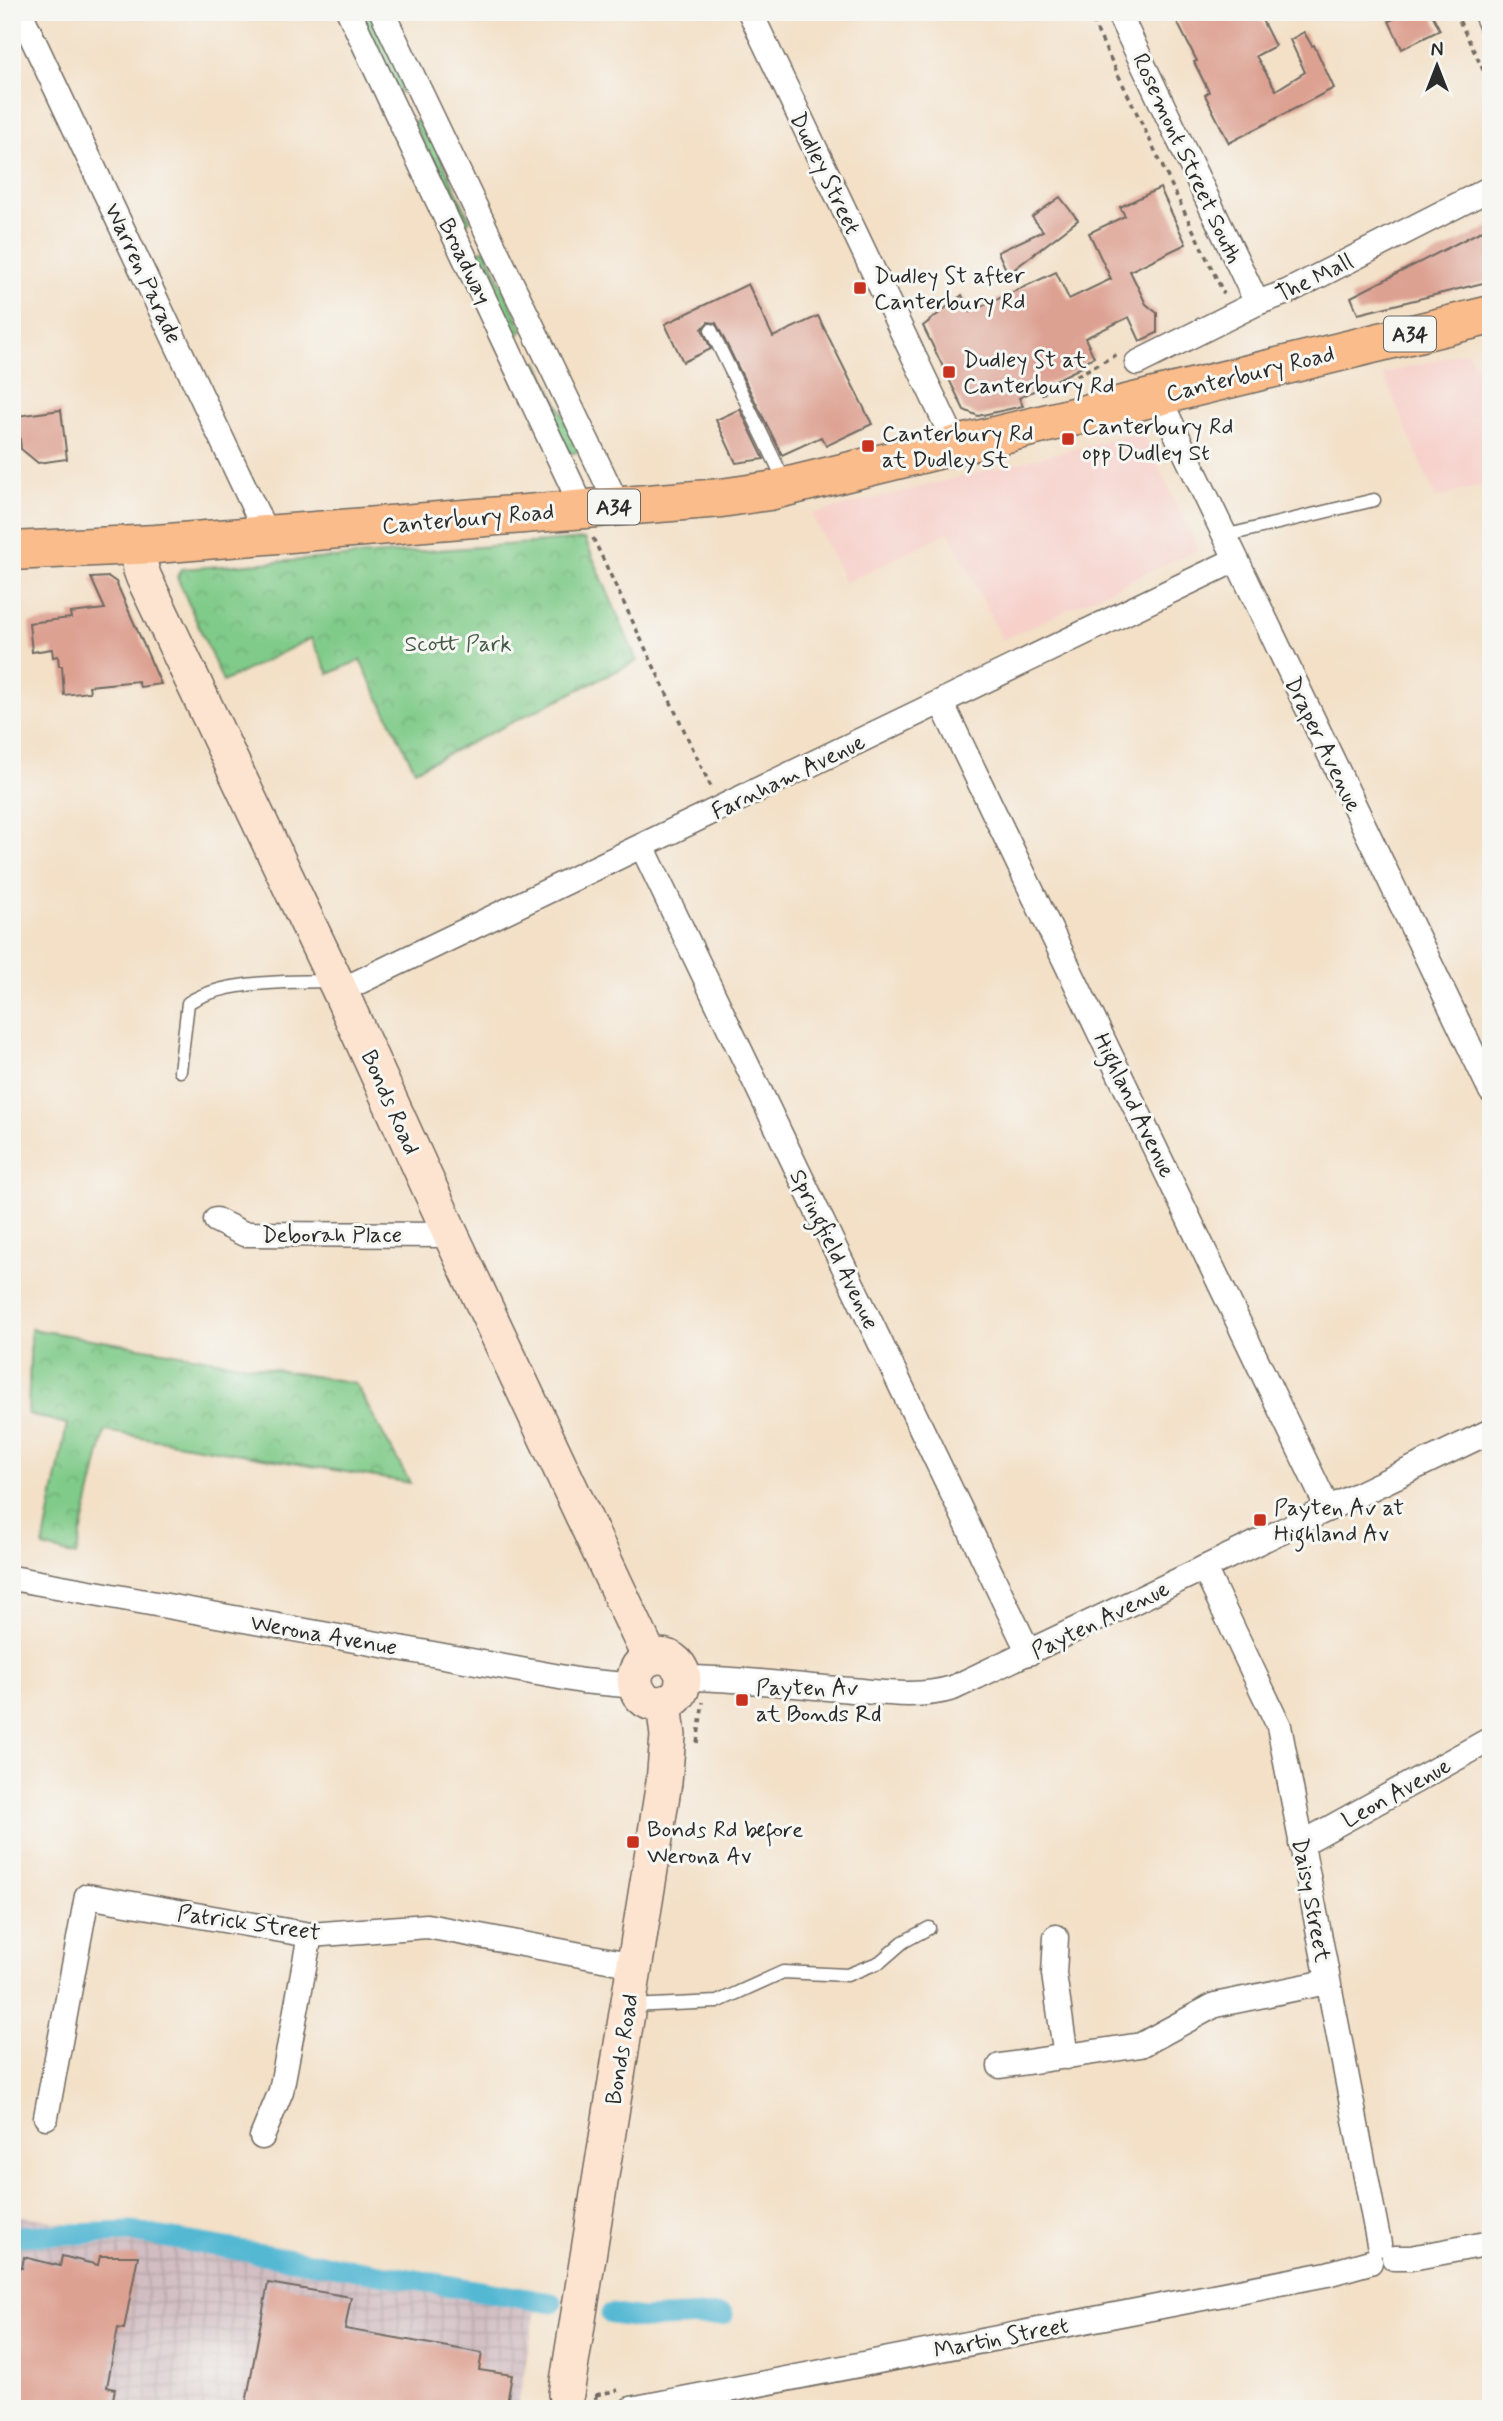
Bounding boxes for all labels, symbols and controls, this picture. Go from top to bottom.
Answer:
north arrow [1402,32,1472,102]
text: N [1431,38,1443,63]
street label: Rosemont Street South [1124,49,1248,269]
street label: Dudley Street [782,108,867,240]
street label: Warren Parade [96,199,188,349]
street label: Broadway [431,214,498,310]
street label: The Mall [1271,247,1358,310]
place label: Dudley St after Canterbury Rd [874,262,1025,318]
marker: Dudley St after Canterbury Rd [852,280,868,296]
road number: A34 [1384,316,1436,352]
street label: Canterbury Road [1163,340,1338,410]
place label: Dudley St at Canterbury Rd [963,346,1114,402]
marker: Dudley St at Canterbury Rd [941,364,957,380]
place label: Canterbury Rd opp Dudley St [1082,413,1233,469]
place label: Canterbury Rd at Dudley St [882,420,1033,476]
marker: Canterbury Rd opp Dudley St [1060,431,1076,447]
marker: Canterbury Rd at Dudley St [860,438,876,454]
road number: A34 [588,490,640,524]
street label: Canterbury Road [381,498,555,542]
park label: Scott Park [404,630,512,660]
street label: Draper Avenue [1277,672,1368,818]
street label: Farnham Avenue [707,728,871,828]
street label: Highland Avenue [1083,1028,1181,1184]
street label: Bonds Road [353,1046,426,1160]
street label: Springfield Avenue [780,1165,885,1336]
street label: Deborah Place [262,1221,402,1251]
place label: Payten Av at Highland Av [1274,1494,1404,1552]
marker: Payten Av at Highland Av [1252,1512,1268,1528]
street label: Payten Avenue [1027,1574,1175,1667]
street label: Werona Avenue [248,1608,399,1664]
place label: Payten Av at Bonds Rd [756,1674,881,1730]
marker: Payten Av at Bonds Rd [734,1692,750,1708]
street label: Leon Avenue [1337,1751,1457,1836]
place label: Bonds Rd before Werona Av [647,1816,803,1872]
marker: Bonds Rd before Werona Av [625,1834,641,1850]
street label: Daisy Street [1283,1836,1337,1966]
street label: Patrick Street [175,1899,322,1949]
street label: Bonds Road [599,1992,647,2107]
street label: Martin Street [932,2311,1071,2367]

